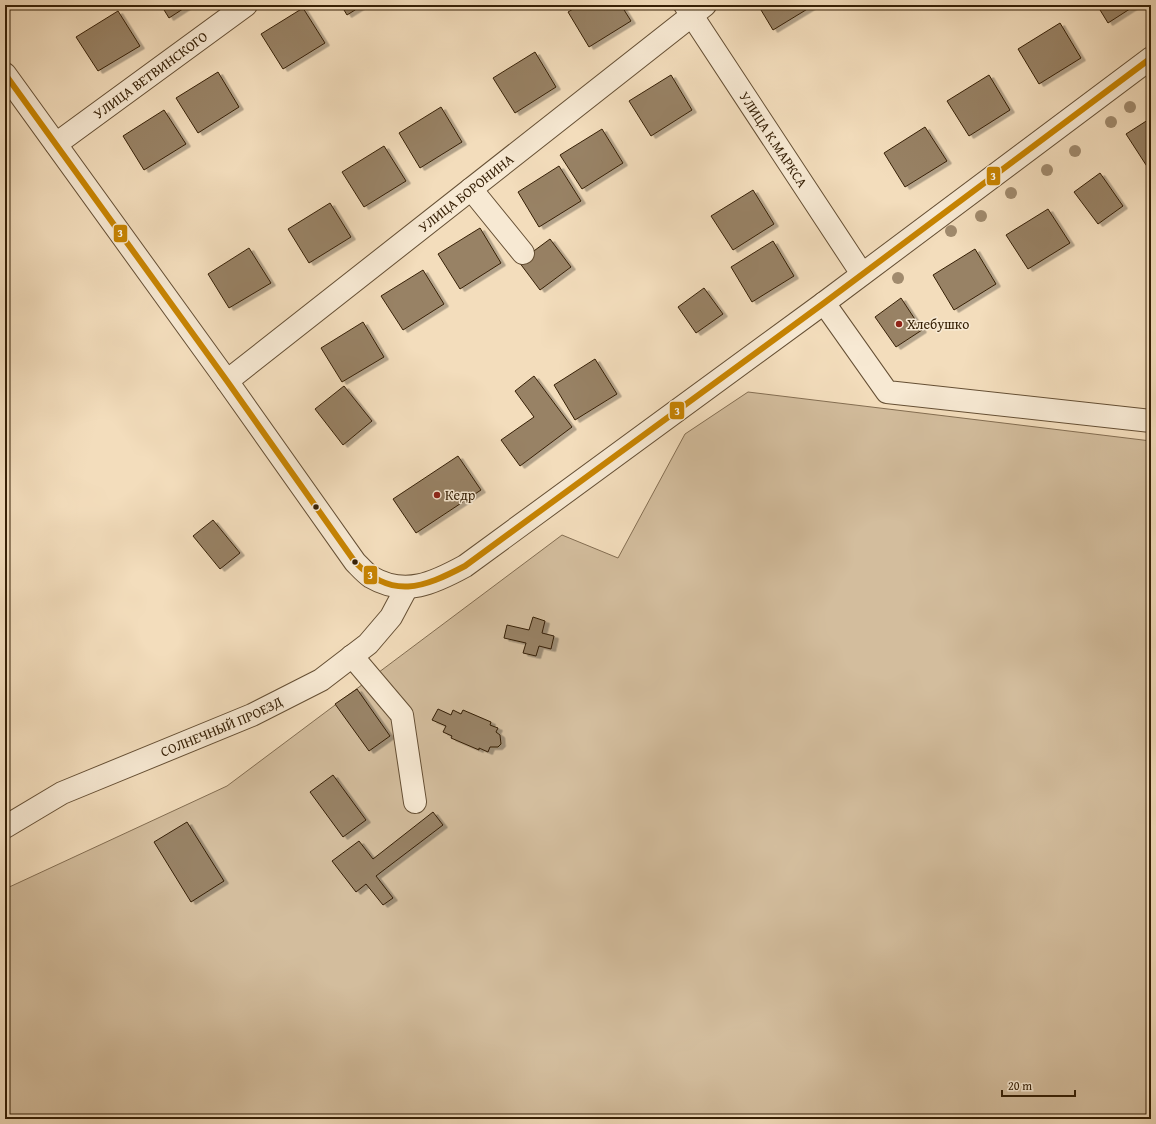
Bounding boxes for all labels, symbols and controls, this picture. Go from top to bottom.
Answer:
street label: УЛИЦА ВЕТВИНСКОГО [89,26,212,123]
street label: УЛИЦА К.МАРКСА [735,88,813,192]
street label: УЛИЦА БОРОНИНА [414,149,518,237]
line badge: 3 [986,166,1001,186]
text: 3 [990,168,996,184]
line badge: 3 [113,224,128,243]
text: 3 [117,225,123,241]
place label: Хлебушко [907,314,969,334]
marker: Хлебушко [894,319,904,329]
line badge: 3 [669,401,685,420]
text: 3 [674,403,680,419]
place label: Кедр [445,485,476,505]
marker: Кедр [432,490,442,500]
unlabelled marker [311,502,321,512]
unlabelled marker [350,557,360,567]
line badge: 3 [363,565,378,585]
text: 3 [367,567,373,583]
street label: СОЛНЕЧНЫЙ ПРОЕЗД [157,691,286,762]
scale bar [1002,1072,1075,1098]
text: 20 m [1008,1077,1032,1094]

